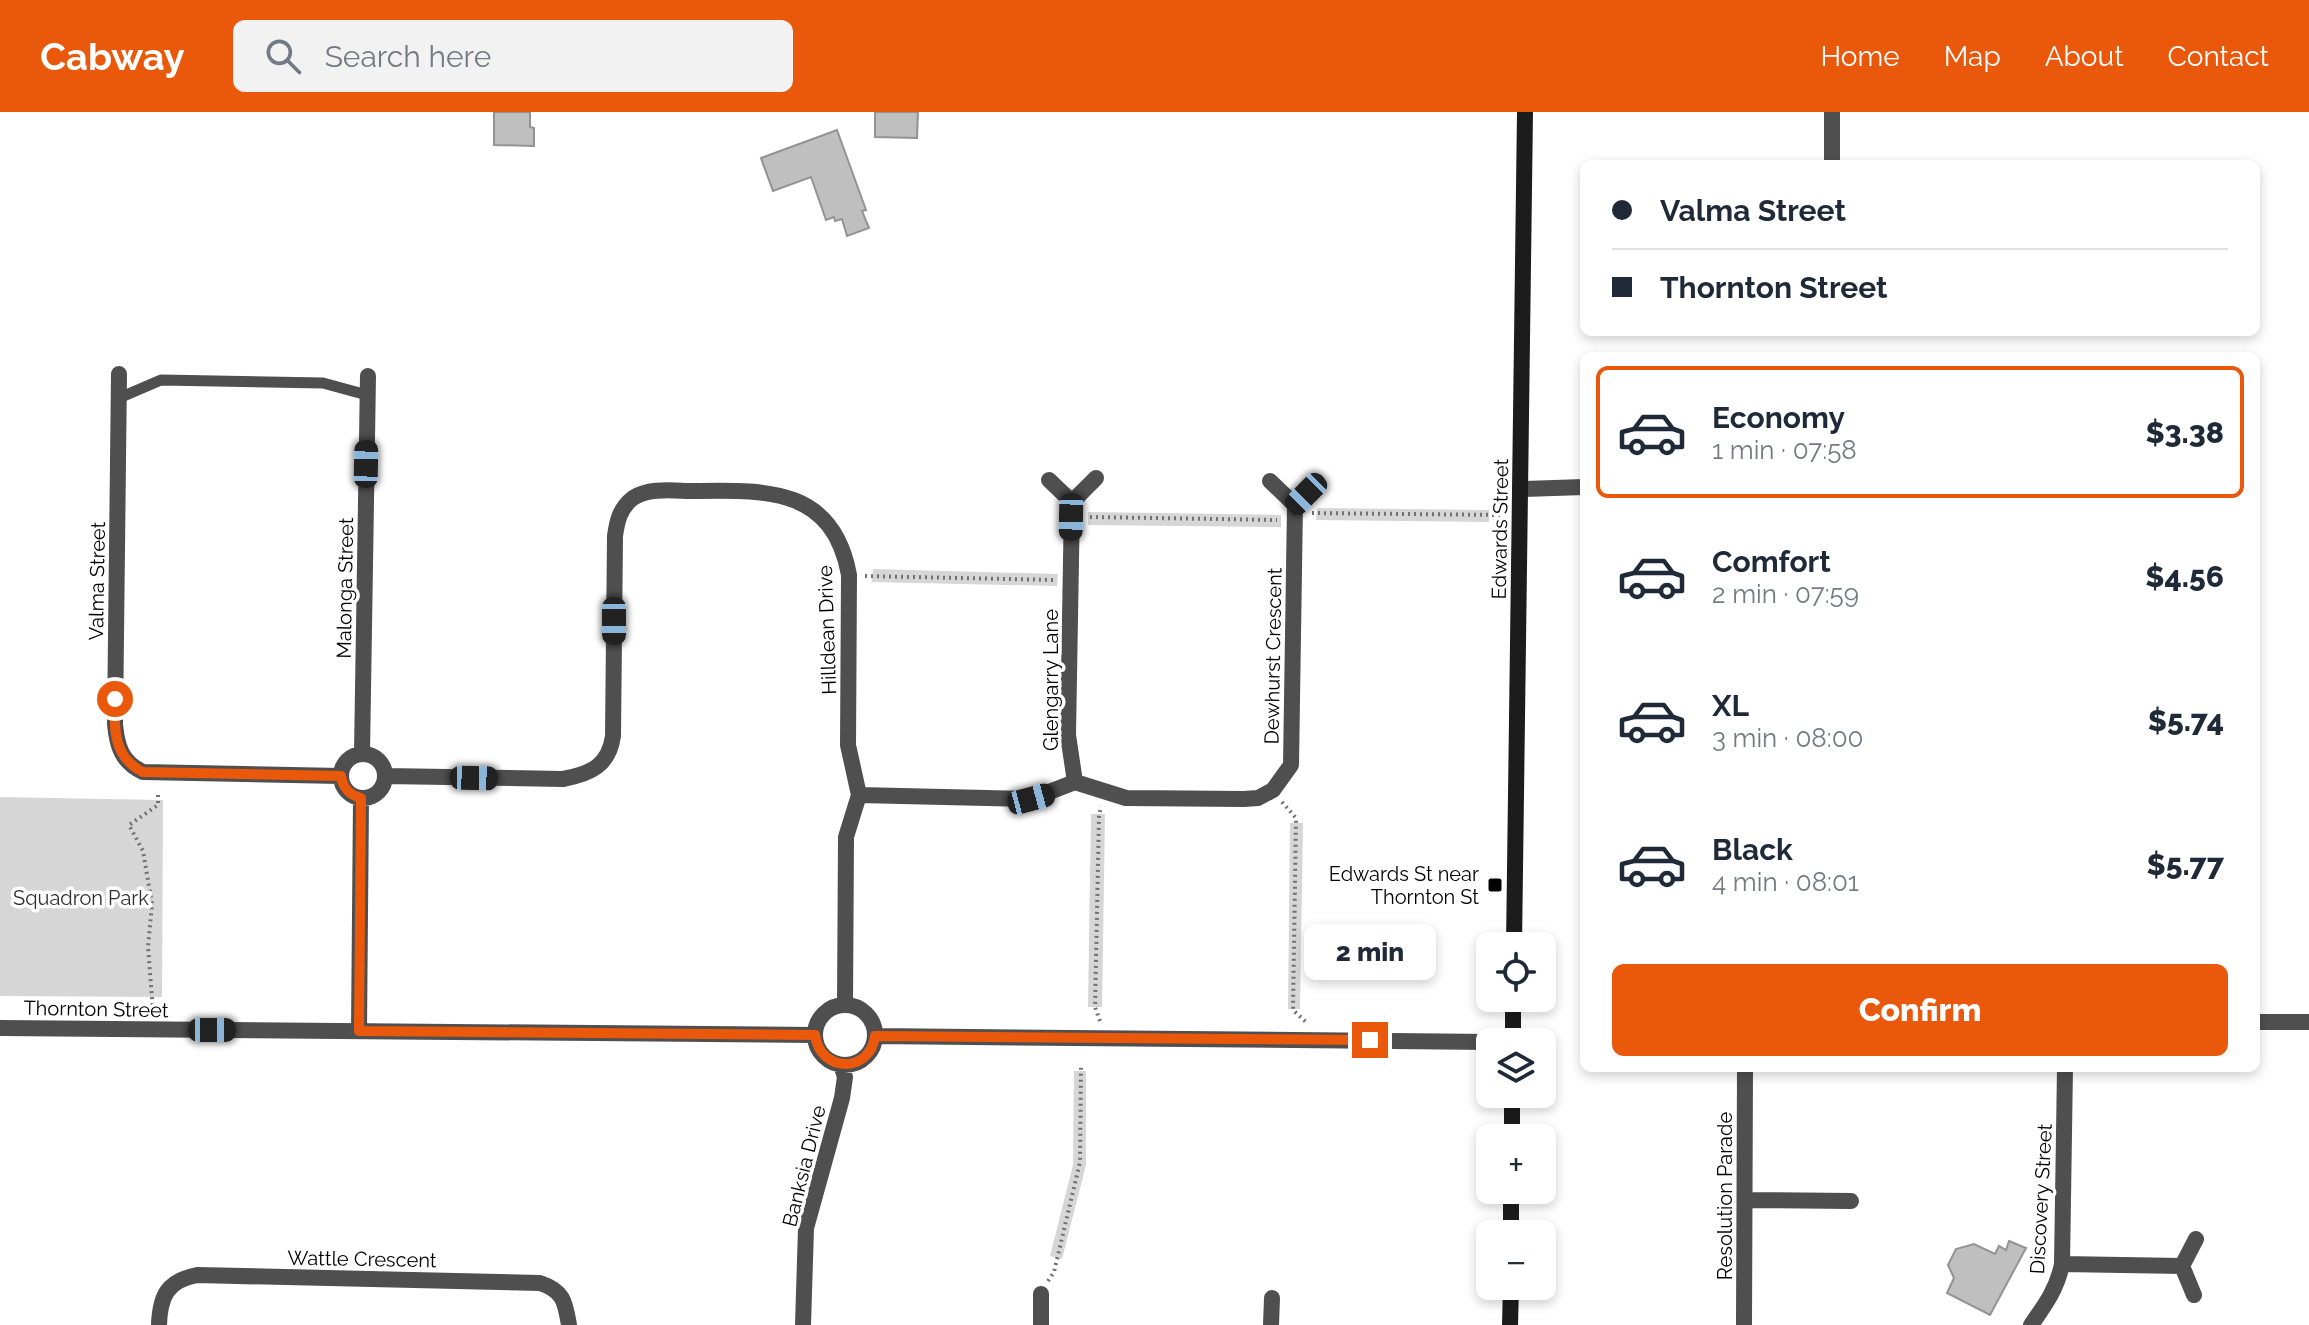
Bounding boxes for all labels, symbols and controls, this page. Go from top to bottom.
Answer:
search box [233,20,793,92]
text: Cabway [40,34,185,79]
icon: search [261,34,305,78]
text: Search here [325,39,491,74]
text: Home [1820,40,1900,73]
text: Map [1944,40,2001,73]
text: About [2045,40,2124,73]
text: Contact [2168,40,2269,73]
text: Valma Street [1660,193,1846,228]
text: Thornton Street [1660,270,1888,305]
icon: car [1616,396,1688,468]
text: Economy [1712,400,1845,435]
text: $3.38 [2146,415,2224,450]
text: 1 min · 07:58 [1712,435,1857,465]
car [354,440,378,488]
street label: Edwards Street [1487,458,1513,600]
car [1281,469,1331,519]
car [1059,493,1083,541]
street label: Malonga Street [332,517,358,659]
street label: Valma Street [84,521,110,641]
icon: car [1616,540,1688,612]
text: Comfort [1712,544,1831,579]
text: $4.56 [2145,559,2224,594]
street label: Hilldean Drive [813,565,841,695]
street label: Dewhurst Crescent [1259,567,1287,745]
text: 2 min · 07:59 [1712,579,1859,609]
car [602,597,626,645]
street label: Glengarry Lane [1039,609,1063,751]
route start [97,681,133,717]
icon: car [1616,684,1688,756]
text: XL [1712,688,1749,723]
text: $5.74 [2148,703,2224,738]
text: 3 min · 08:00 [1712,723,1863,753]
car [450,766,498,790]
car [1005,781,1057,817]
icon: car [1616,828,1688,900]
text: Black [1712,832,1793,867]
text: $5.77 [2147,847,2224,882]
place label: Edwards St near Thornton St [1329,862,1479,909]
text: 4 min · 08:01 [1712,867,1859,897]
marker: Edwards St near Thornton St [1486,876,1504,894]
park label: Squadron Park [13,886,149,910]
callout: 2 min [1304,924,1436,980]
map controls [1476,932,1556,1300]
button: locate [1476,932,1556,1012]
text: 2 min [1336,937,1404,967]
button: Confirm [1612,964,2228,1056]
street label: Thornton Street [23,996,169,1022]
car [188,1018,236,1042]
route end [1352,1022,1388,1058]
button: layers [1476,1028,1556,1108]
street label: Banksia Drive [777,1103,831,1229]
street label: Resolution Parade [1713,1112,1737,1280]
street label: Discovery Street [2025,1123,2057,1275]
button: + [1476,1124,1556,1204]
button: − [1476,1220,1556,1300]
street label: Wattle Crescent [287,1246,437,1272]

